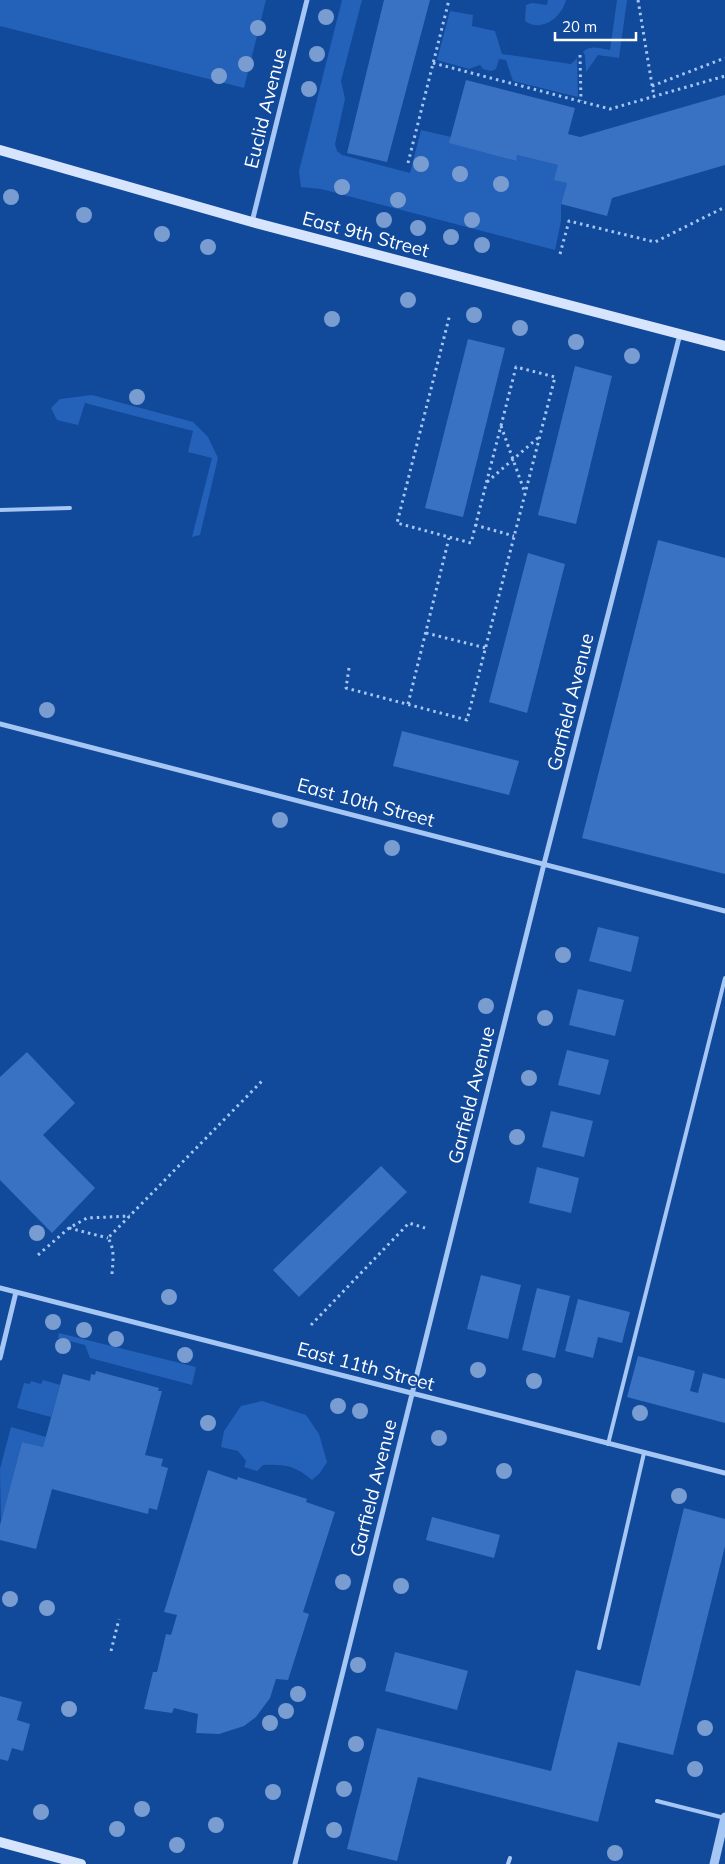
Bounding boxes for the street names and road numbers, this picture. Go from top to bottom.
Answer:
street label: Euclid Avenue [238,45,292,171]
street label: East 9th Street [300,206,432,263]
street label: Garfield Avenue [541,631,599,773]
street label: East 10th Street [295,772,438,832]
street label: Garfield Avenue [442,1024,500,1166]
street label: East 11th Street [295,1336,438,1396]
street label: Garfield Avenue [344,1417,402,1559]

